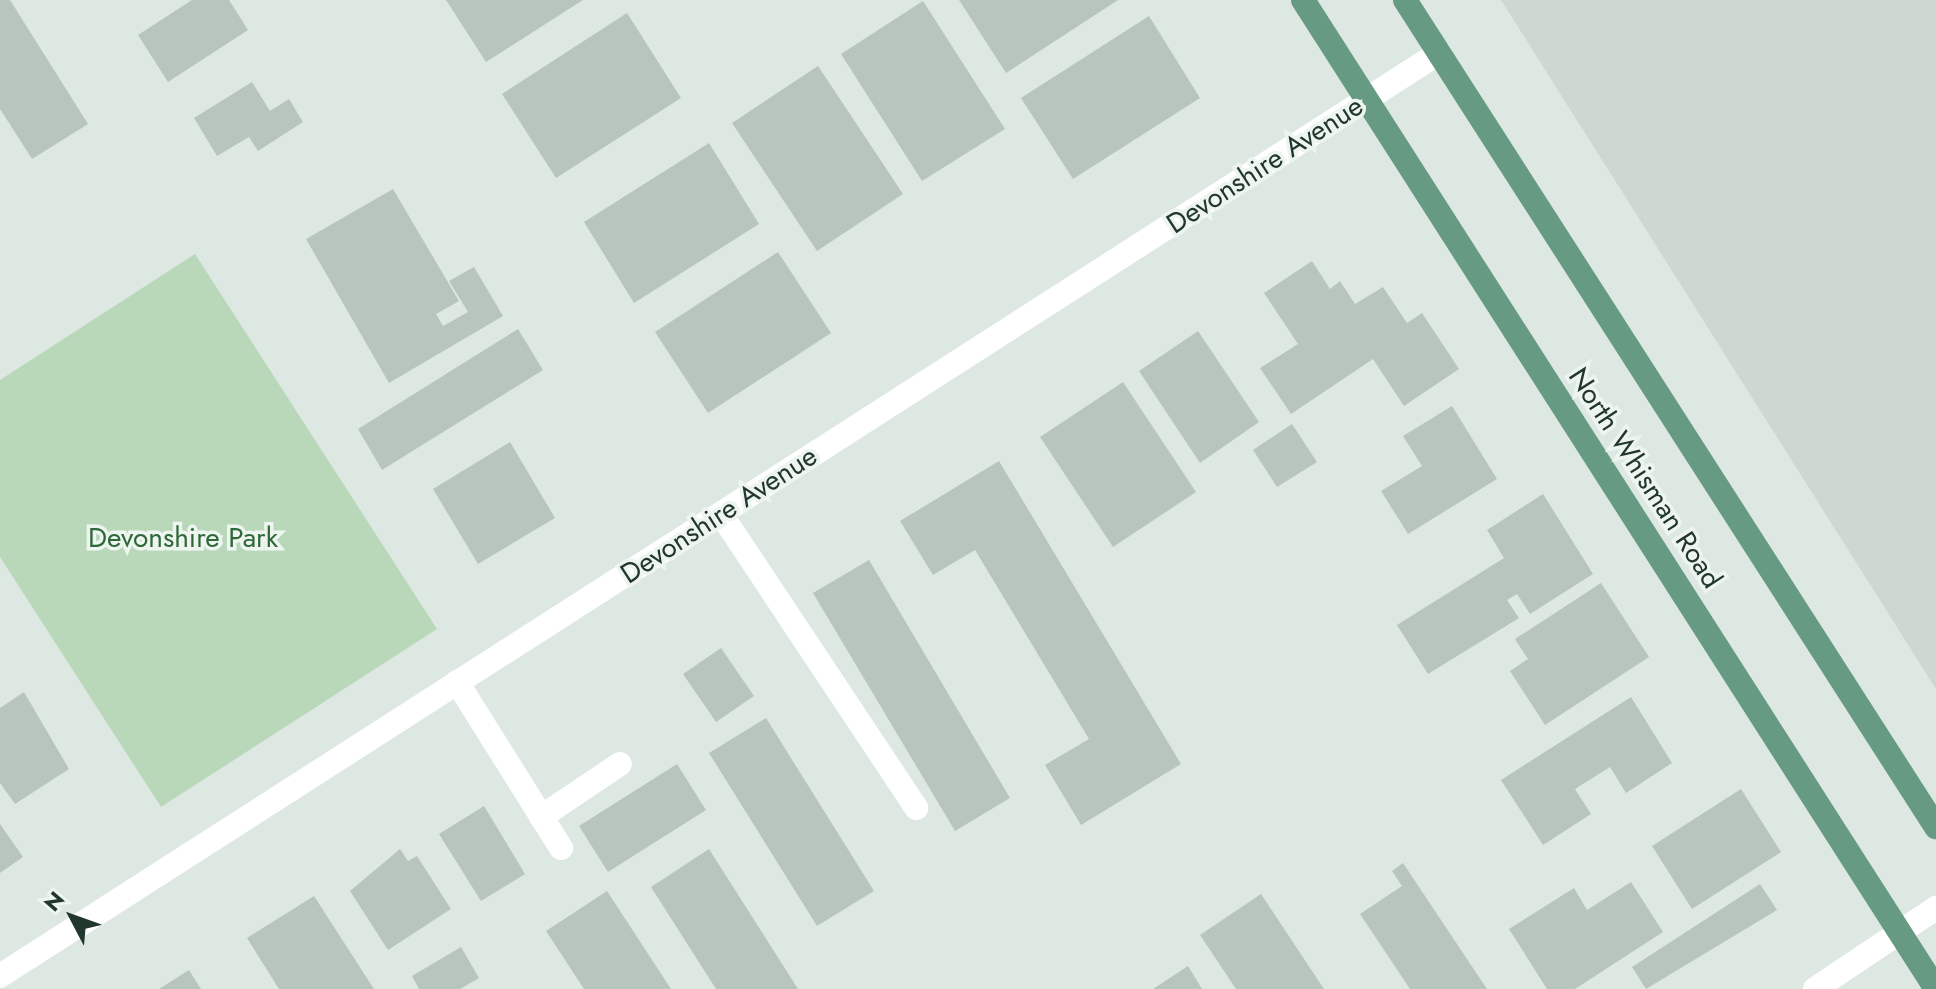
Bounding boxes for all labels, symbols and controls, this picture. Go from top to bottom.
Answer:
street label: Devonshire Avenue [1160,89,1370,241]
street label: North Whisman Road [1561,361,1729,595]
street label: Devonshire Avenue [614,439,824,591]
park label: Devonshire Park [88,521,278,555]
north arrow [32,877,112,957]
text: N [36,884,72,918]

